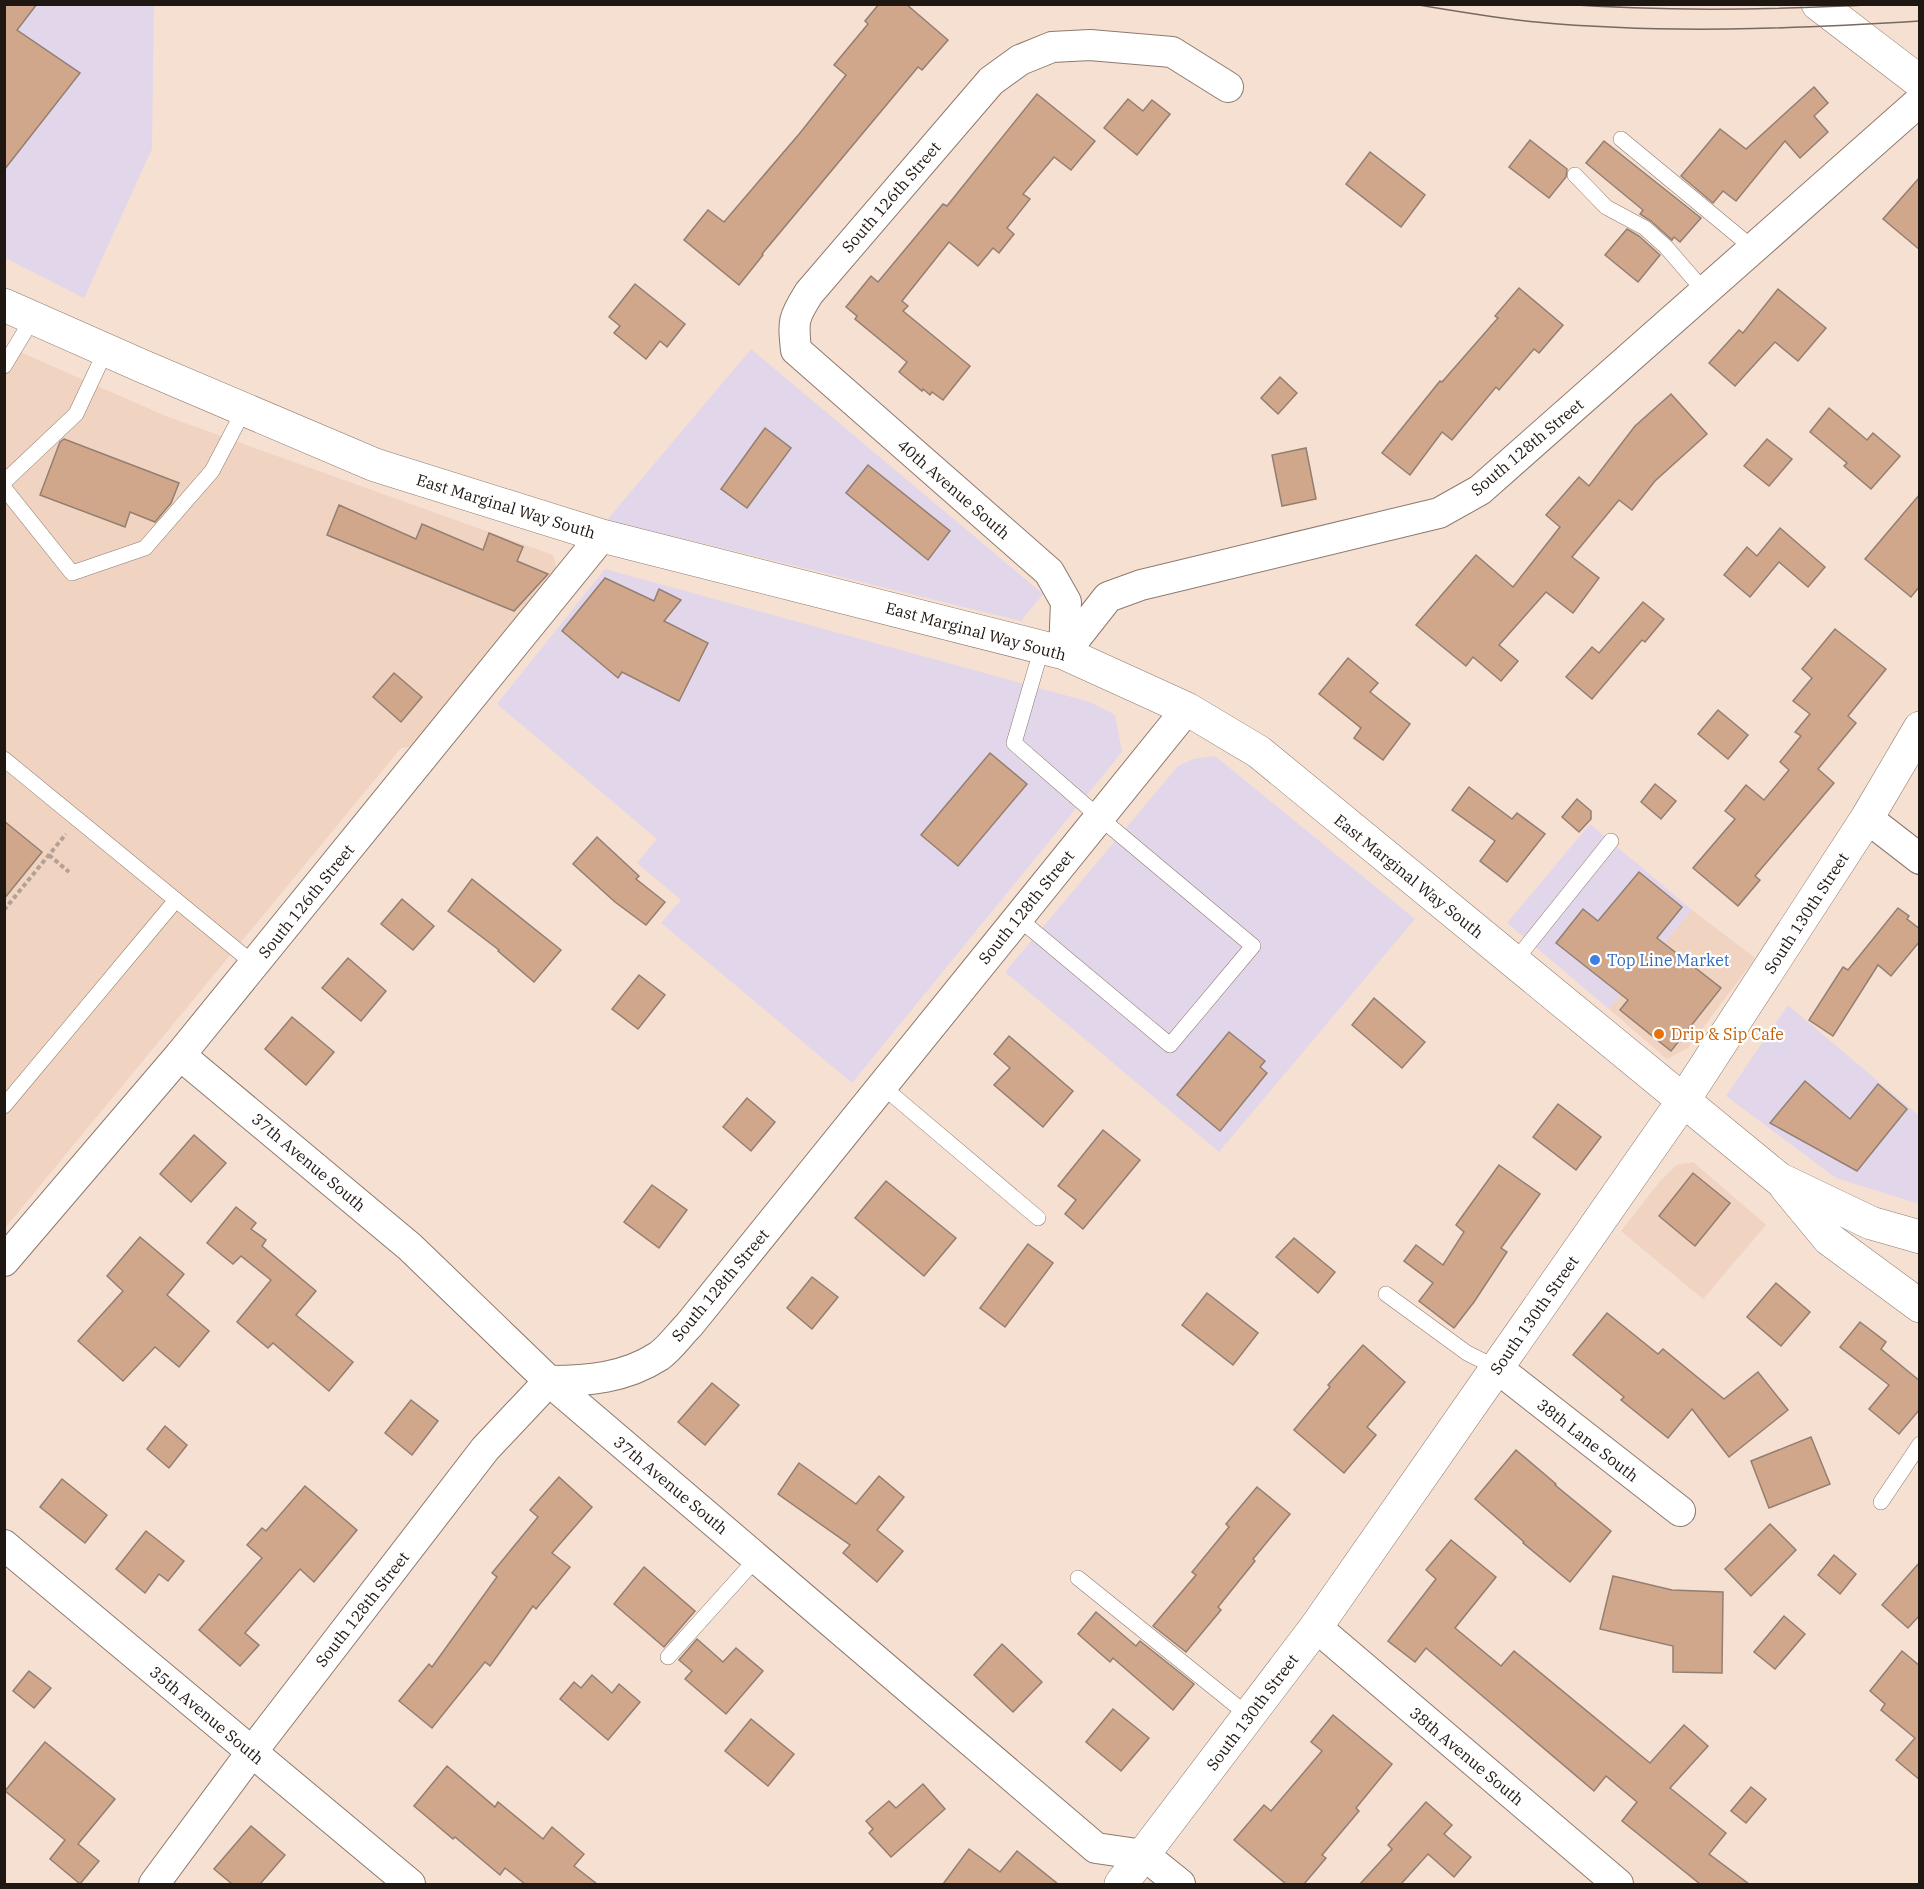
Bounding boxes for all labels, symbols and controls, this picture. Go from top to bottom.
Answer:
street label: South 126th Street [837,137,945,257]
street label: South 128th Street [1467,394,1588,500]
street label: 40th Avenue South [894,435,1014,543]
street label: East Marginal Way South [414,469,598,543]
street label: East Marginal Way South [883,597,1069,665]
street label: East Marginal Way South [1330,810,1488,942]
street label: South 126th Street [254,840,358,962]
street label: South 128th Street [974,846,1078,968]
street label: South 130th Street [1759,848,1853,977]
place label: Top Line Market [1607,950,1730,970]
marker: Top Line Market [1588,953,1602,967]
place label: Drip & Sip Cafe [1671,1024,1784,1044]
marker: Drip & Sip Cafe [1652,1027,1666,1041]
street label: 37th Avenue South [248,1109,370,1215]
street label: South 128th Street [667,1224,773,1345]
street label: South 130th Street [1485,1251,1583,1378]
street label: 38th Lane South [1533,1394,1643,1486]
street label: 37th Avenue South [610,1432,732,1538]
street label: South 128th Street [311,1547,413,1671]
street label: South 130th Street [1202,1649,1303,1774]
street label: 35th Avenue South [146,1662,268,1768]
street label: 38th Avenue South [1406,1703,1528,1809]

